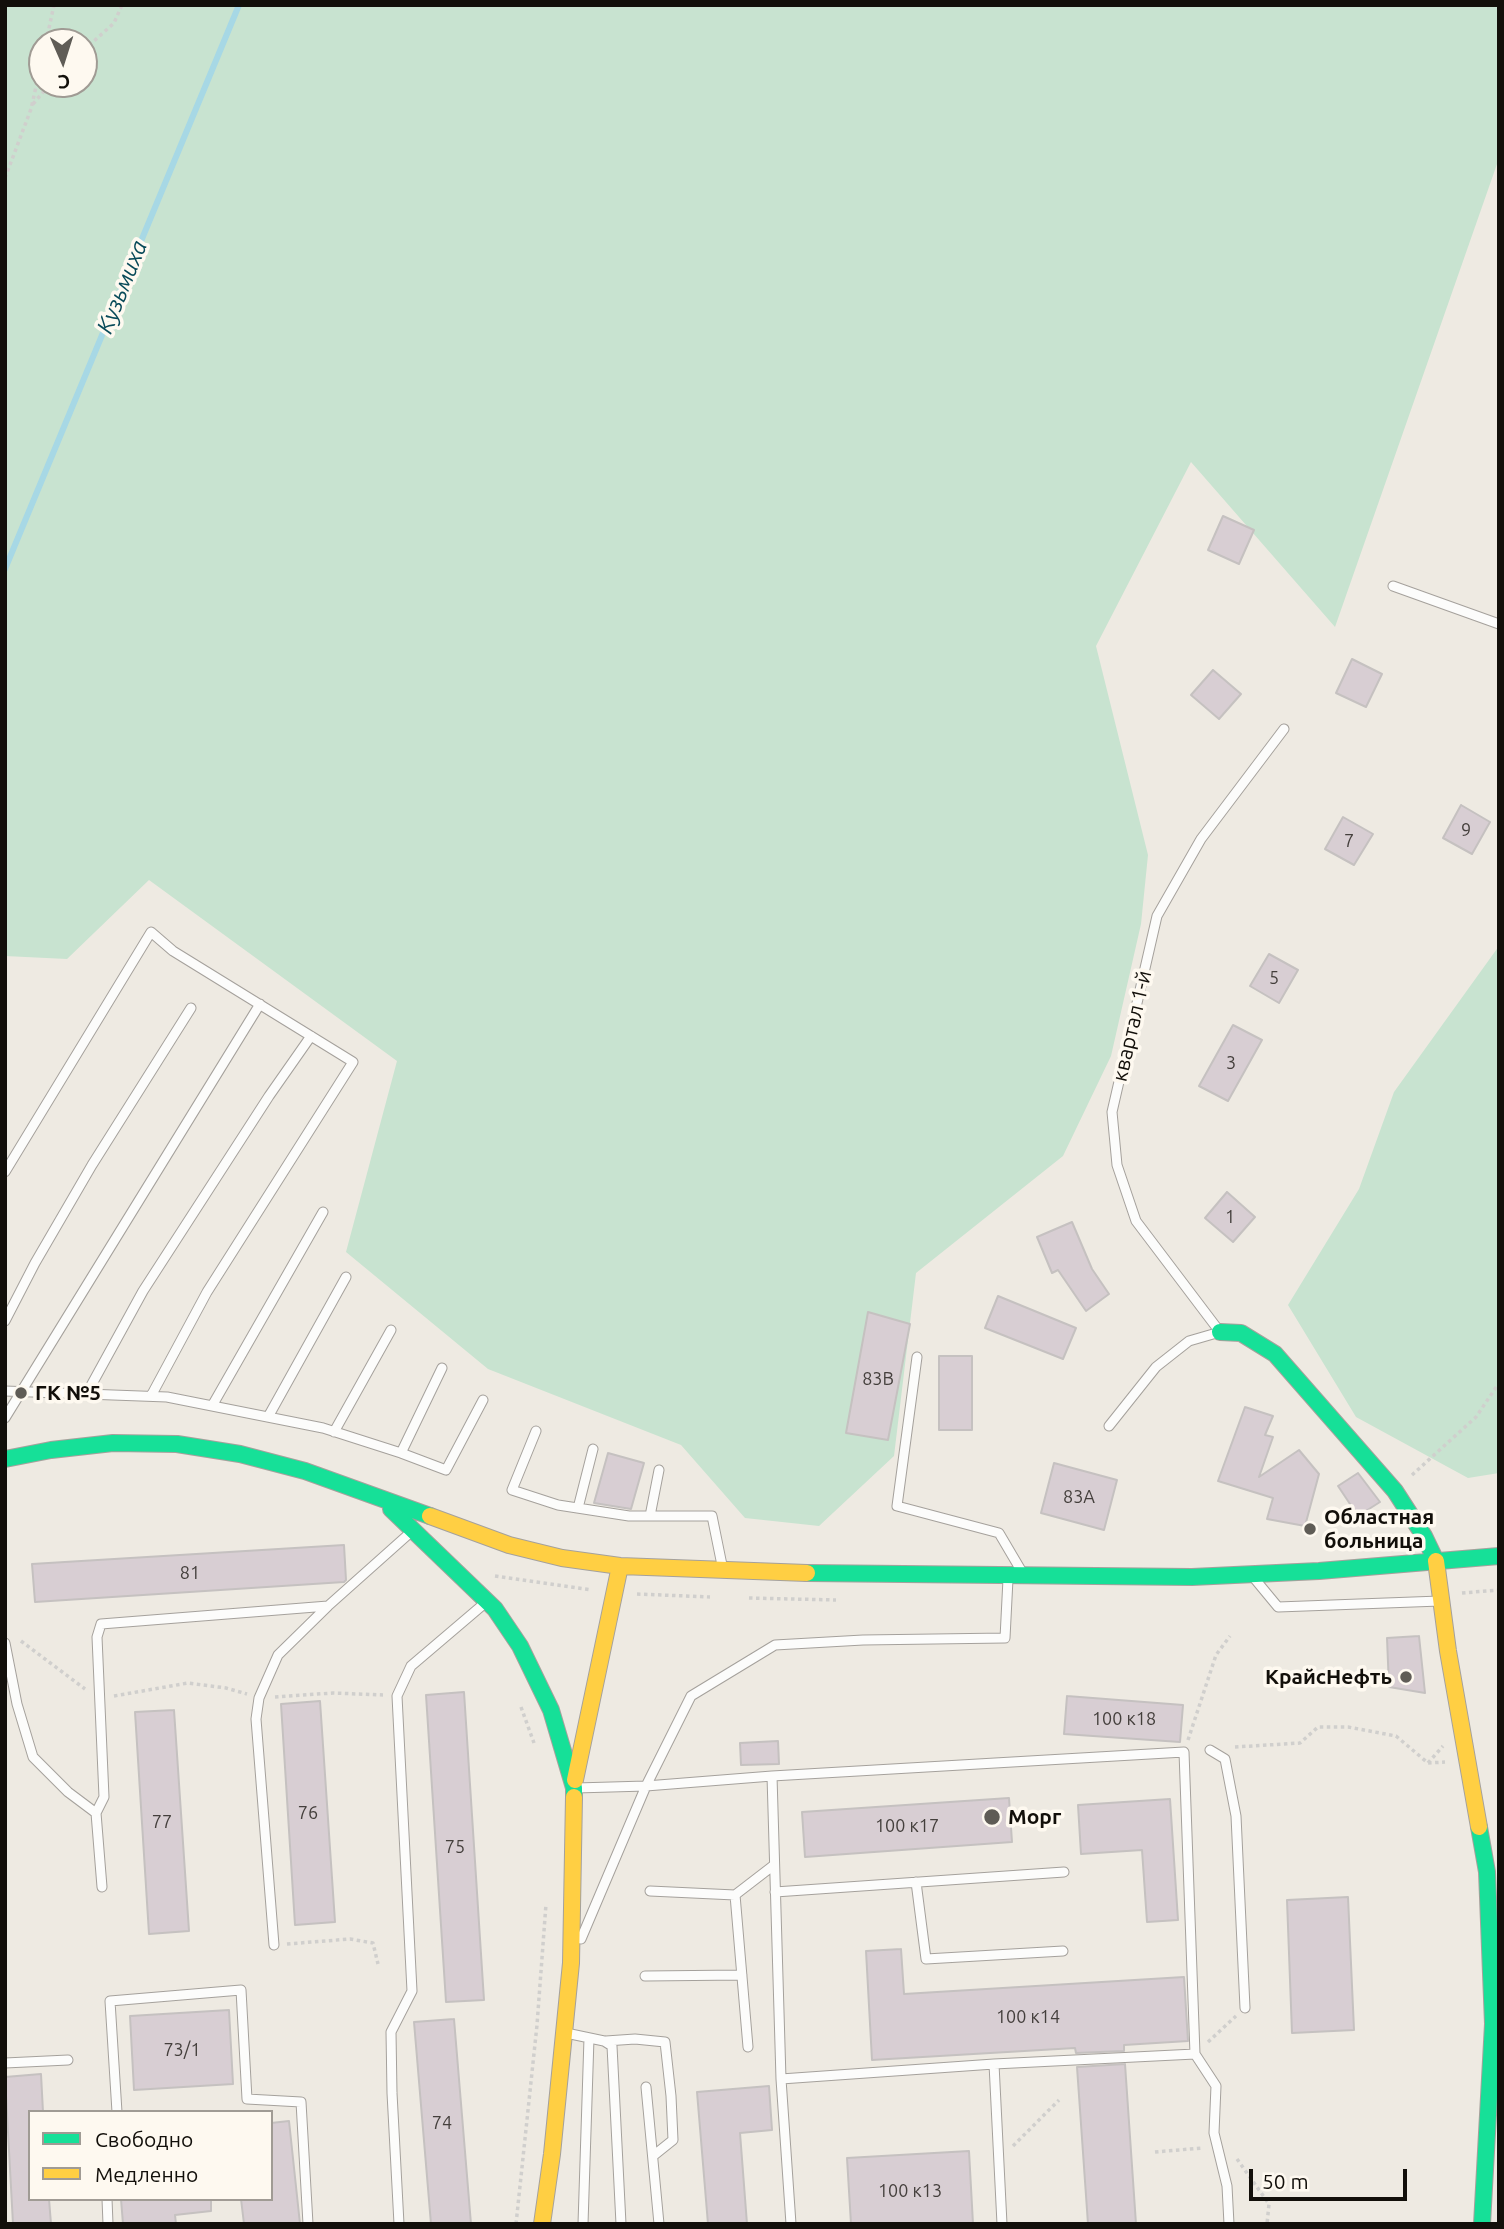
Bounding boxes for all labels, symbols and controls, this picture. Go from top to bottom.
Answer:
north arrow [28,28,98,98]
text: С [57,71,71,93]
water label: Кузьмиха [91,237,153,337]
house number: 9 [1461,819,1471,841]
house number: 7 [1344,830,1354,852]
house number: 5 [1269,967,1279,989]
street label: квартал 1-й [1107,968,1157,1084]
house number: 3 [1226,1052,1236,1074]
house number: 1 [1225,1206,1235,1228]
house number: 83В [862,1368,894,1390]
place label: ГК №5 [35,1380,101,1406]
marker: ГК №5 [13,1385,29,1401]
house number: 83А [1063,1486,1095,1508]
place label: Областная больница [1324,1504,1434,1554]
marker: Областная больница [1302,1521,1318,1537]
house number: 81 [180,1562,200,1584]
place label: КрайсНефть [1265,1664,1392,1690]
marker: КрайсНефть [1398,1669,1414,1685]
house number: 100 к18 [1092,1708,1156,1730]
house number: 76 [298,1802,318,1824]
place label: Морг [1008,1804,1061,1830]
marker: Морг [982,1807,1002,1827]
house number: 77 [152,1811,172,1833]
house number: 100 к17 [875,1815,939,1837]
house number: 75 [445,1836,465,1858]
house number: 100 к14 [996,2006,1060,2028]
house number: 73/1 [163,2039,201,2061]
legend [28,2110,273,2201]
house number: 74 [432,2112,452,2134]
text: Свободно [95,2127,193,2151]
scale bar [1252,2156,1410,2200]
text: Медленно [95,2162,198,2186]
text: 50 m [1262,2169,1309,2193]
house number: 100 к13 [878,2180,942,2202]

